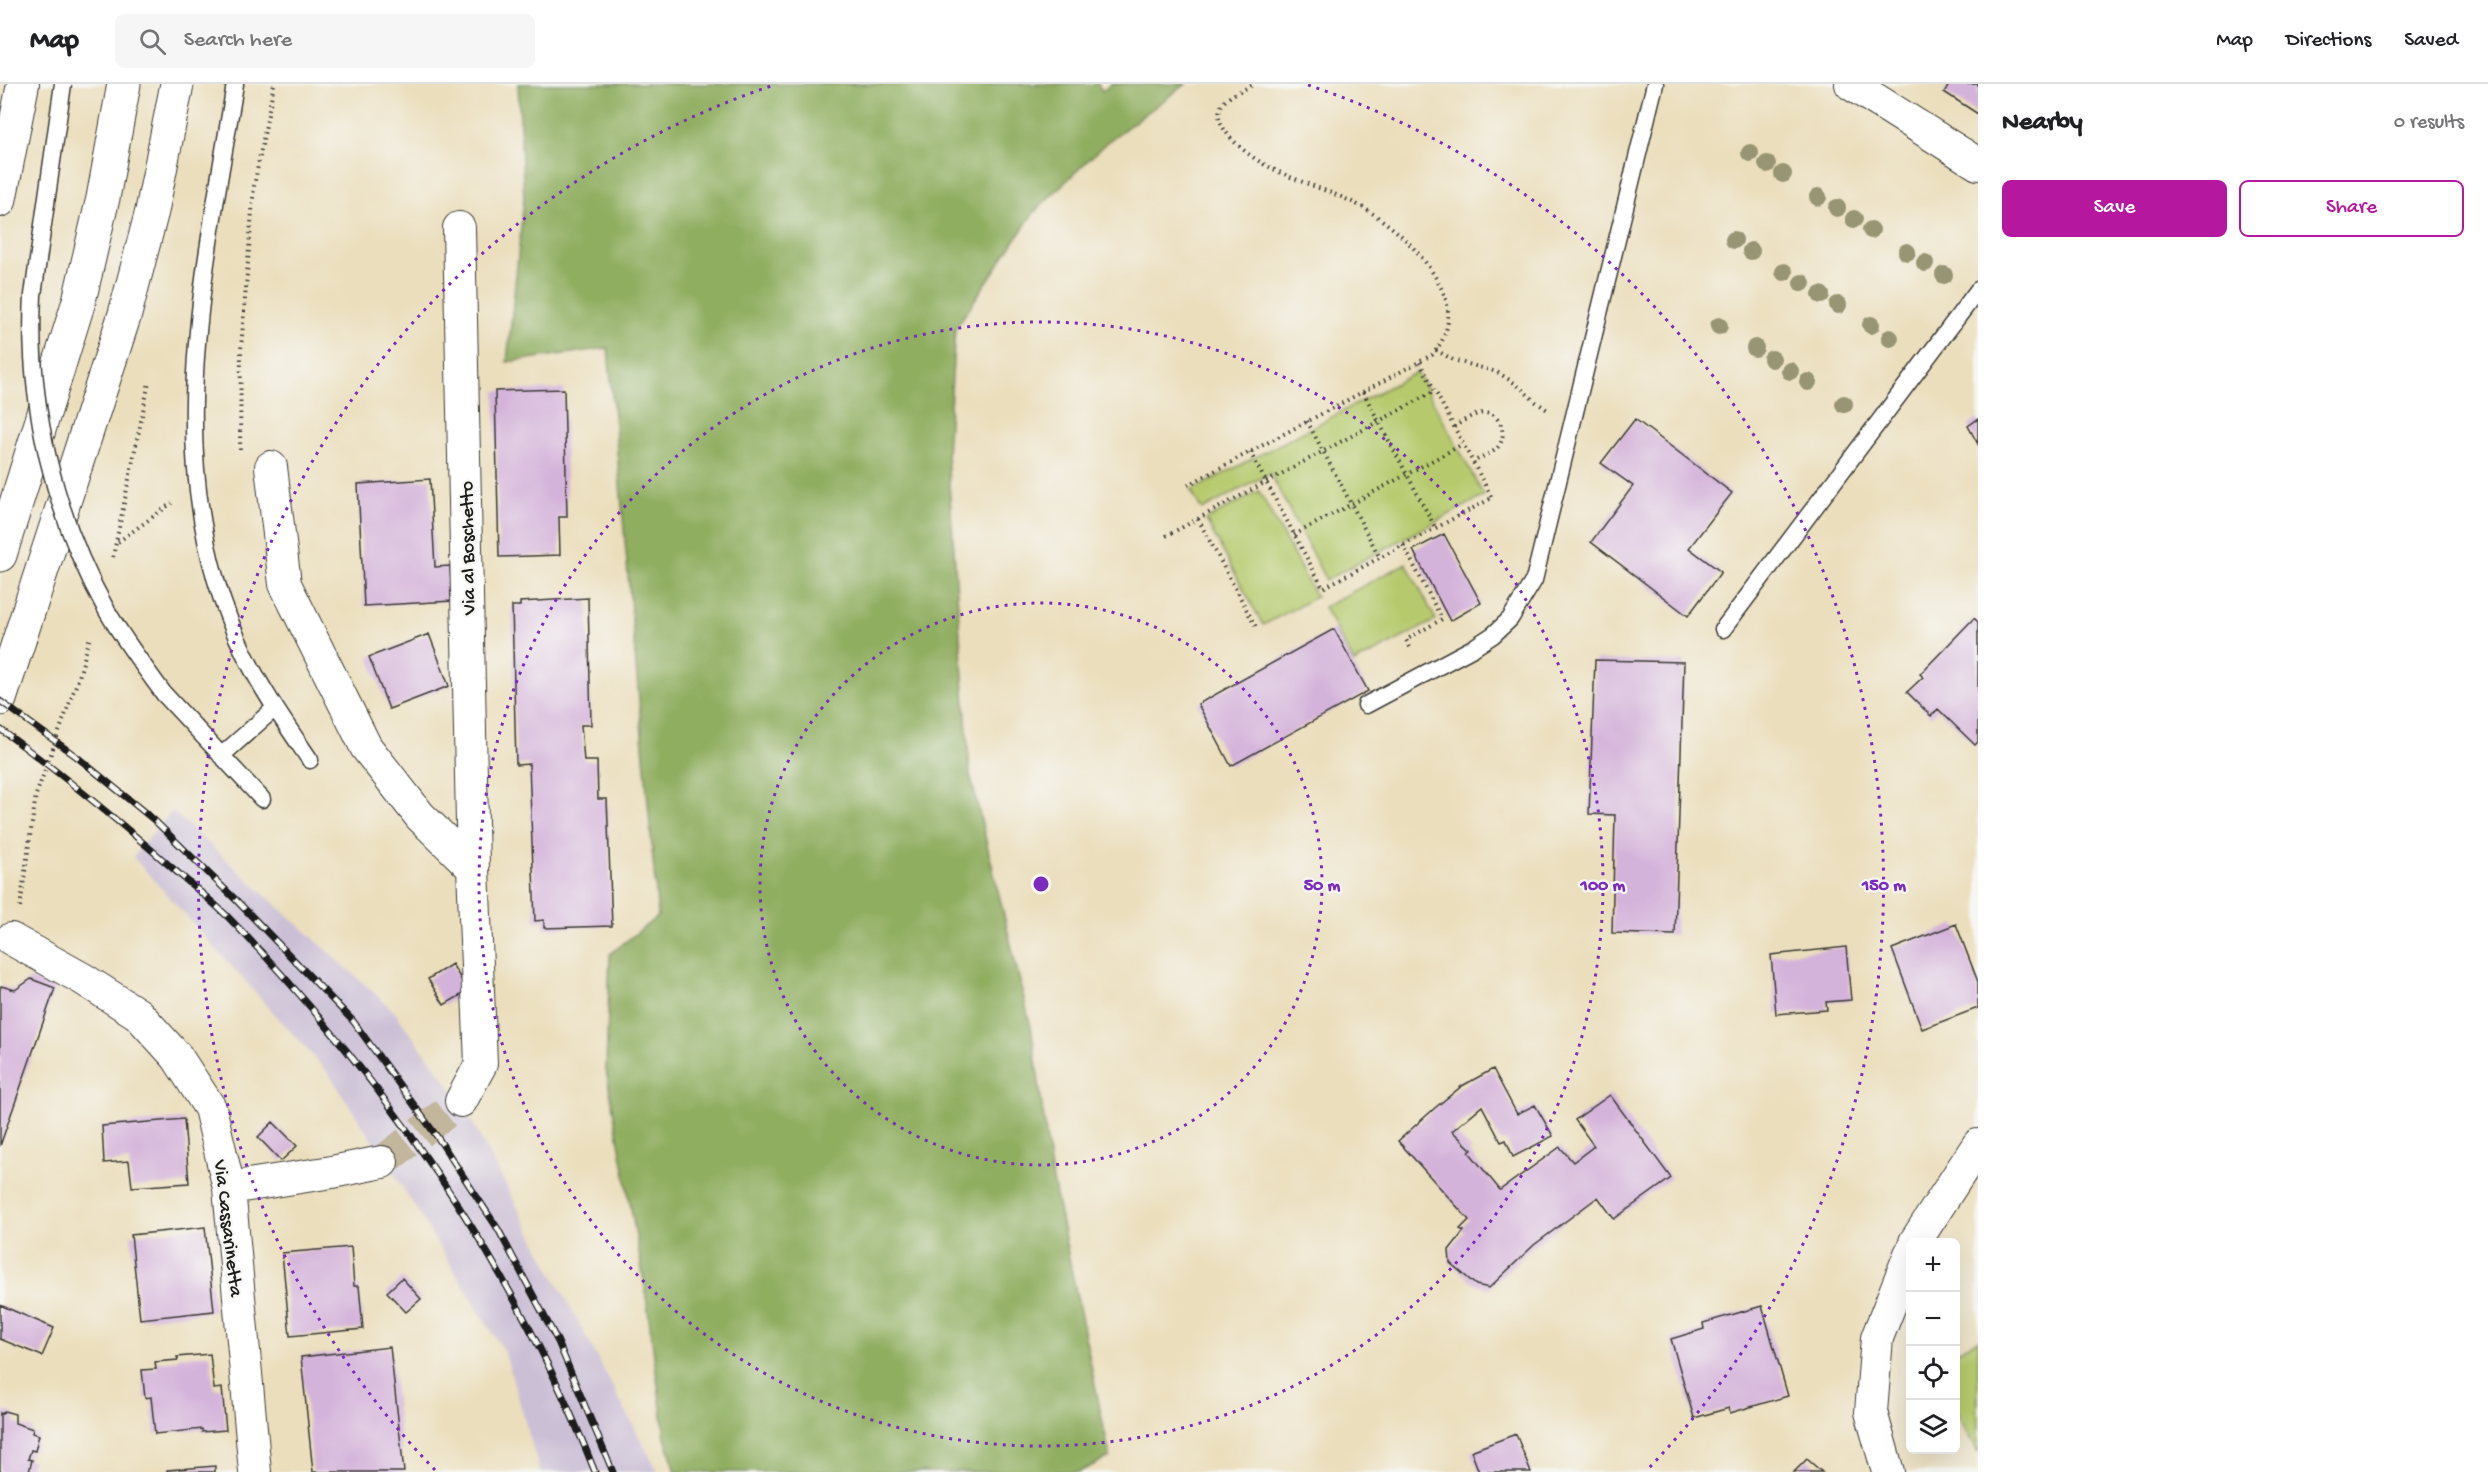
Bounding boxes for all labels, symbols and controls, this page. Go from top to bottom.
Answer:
search box [115,14,535,68]
text: Map [30,25,79,58]
icon: search [136,25,169,58]
text: Search here [184,28,292,54]
text: Map [2216,29,2253,54]
text: Directions [2286,29,2371,54]
text: Saved [2404,29,2458,54]
text: Nearby [2002,108,2083,139]
text: 0 results [2394,112,2464,135]
button: Save [2002,180,2227,237]
button: Share [2239,180,2464,237]
street label: Via al Boschetto [457,481,482,616]
centre of rings [1031,874,1051,894]
text: 50 m [1304,876,1341,897]
text: 100 m [1580,876,1626,897]
text: 150 m [1861,876,1906,897]
street label: Via Cassarinetta [207,1158,246,1299]
map controls [1906,1238,1960,1454]
button: + [1906,1238,1960,1292]
button: − [1906,1292,1960,1346]
button: locate [1906,1346,1960,1400]
button: layers [1906,1400,1960,1454]

